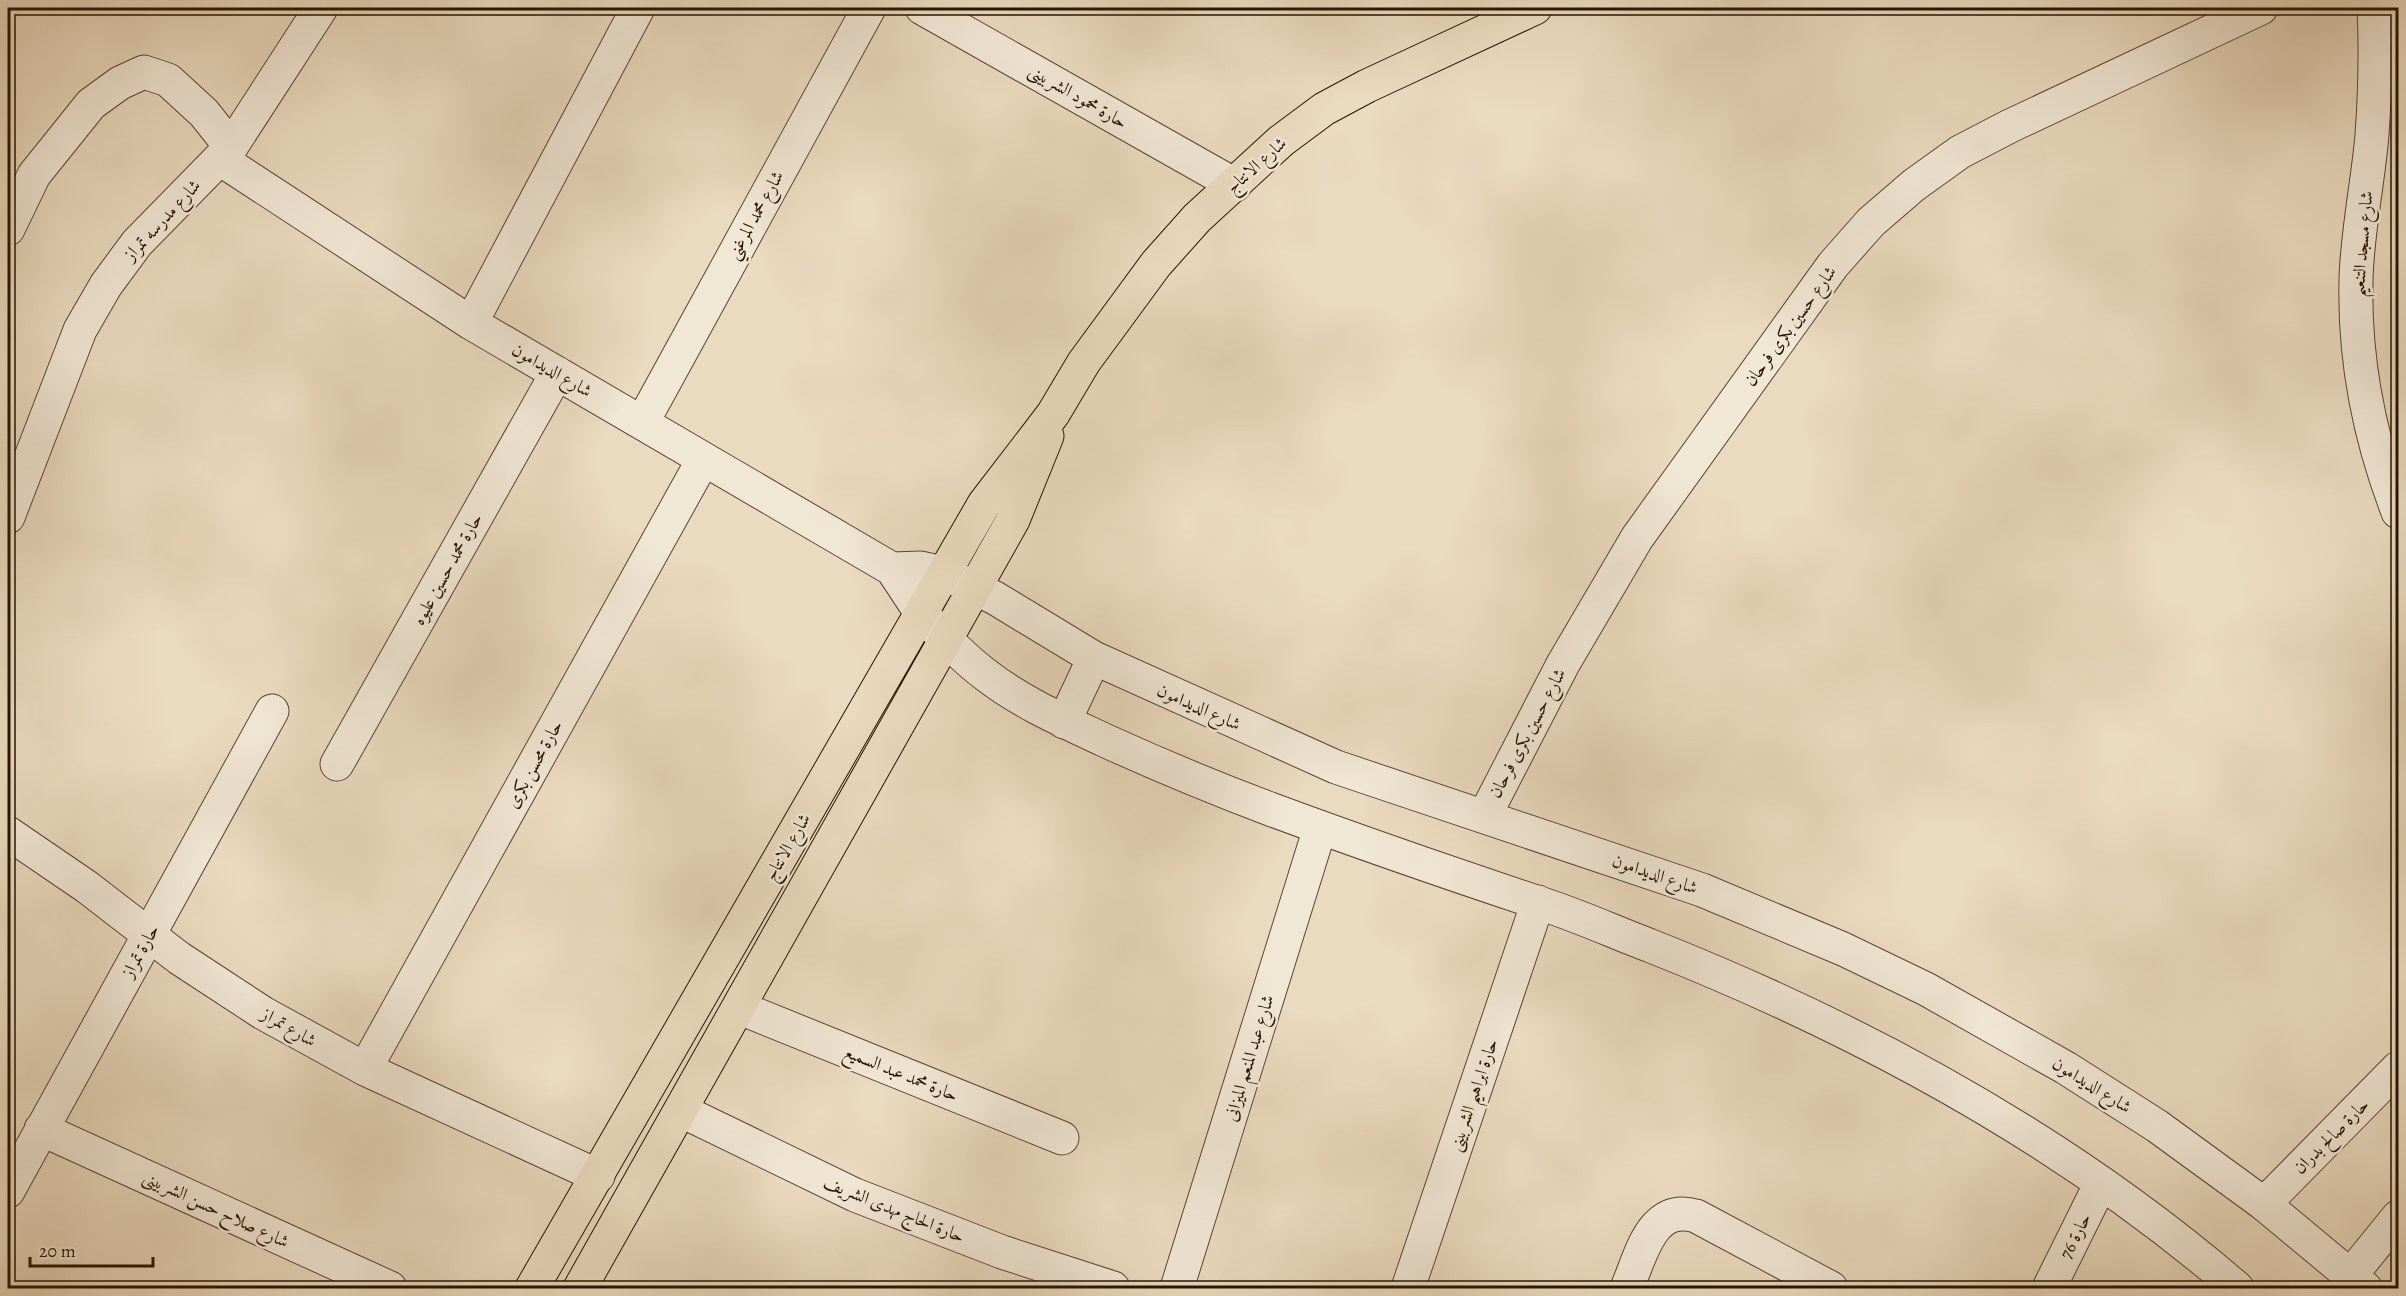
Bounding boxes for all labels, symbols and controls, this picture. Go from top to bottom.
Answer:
street label: حارة محمود الشربينى [1024,58,1132,135]
street label: شارع الانتاج [1220,131,1294,202]
street label: شارع محمد المرغني [721,166,794,266]
street label: شارع مدرسه تمراز [117,174,208,269]
street label: شارع مسجد التنعيم [2345,190,2385,298]
street label: شارع حسين بكرى فرحان [1738,261,1844,393]
street label: شارع الديدامون [506,337,597,405]
street label: حارة محمد حسين عليوه [406,509,488,629]
street label: شارع حسين بكرى فرحان [1483,664,1574,803]
street label: شارع الديدامون [1152,678,1245,739]
street label: حارة محسن بكرى [500,716,568,812]
street label: شارع الانتاج [758,809,819,887]
street label: شارع الديدامون [1608,848,1701,903]
street label: حارة تمراز [115,920,164,984]
street label: شارع عبد المنعم الميزانى [1218,992,1284,1126]
street label: شارع تمراز [254,1001,321,1055]
street label: حارة ابراهيم الشربينى [1443,1035,1509,1156]
street label: حارة محمد عبد السميع [839,1039,962,1111]
street label: شارع الديدامون [2046,1051,2136,1121]
street label: حارة صالح بدران [2288,1093,2377,1182]
street label: شارع صلاح حسن الشربينى [137,1165,293,1257]
street label: حارة الحاج مهدى الشريف [818,1170,968,1252]
street label: حارة 76 [2054,1209,2096,1263]
scale bar [30,1230,153,1268]
text: 20 m [39,1239,76,1263]

